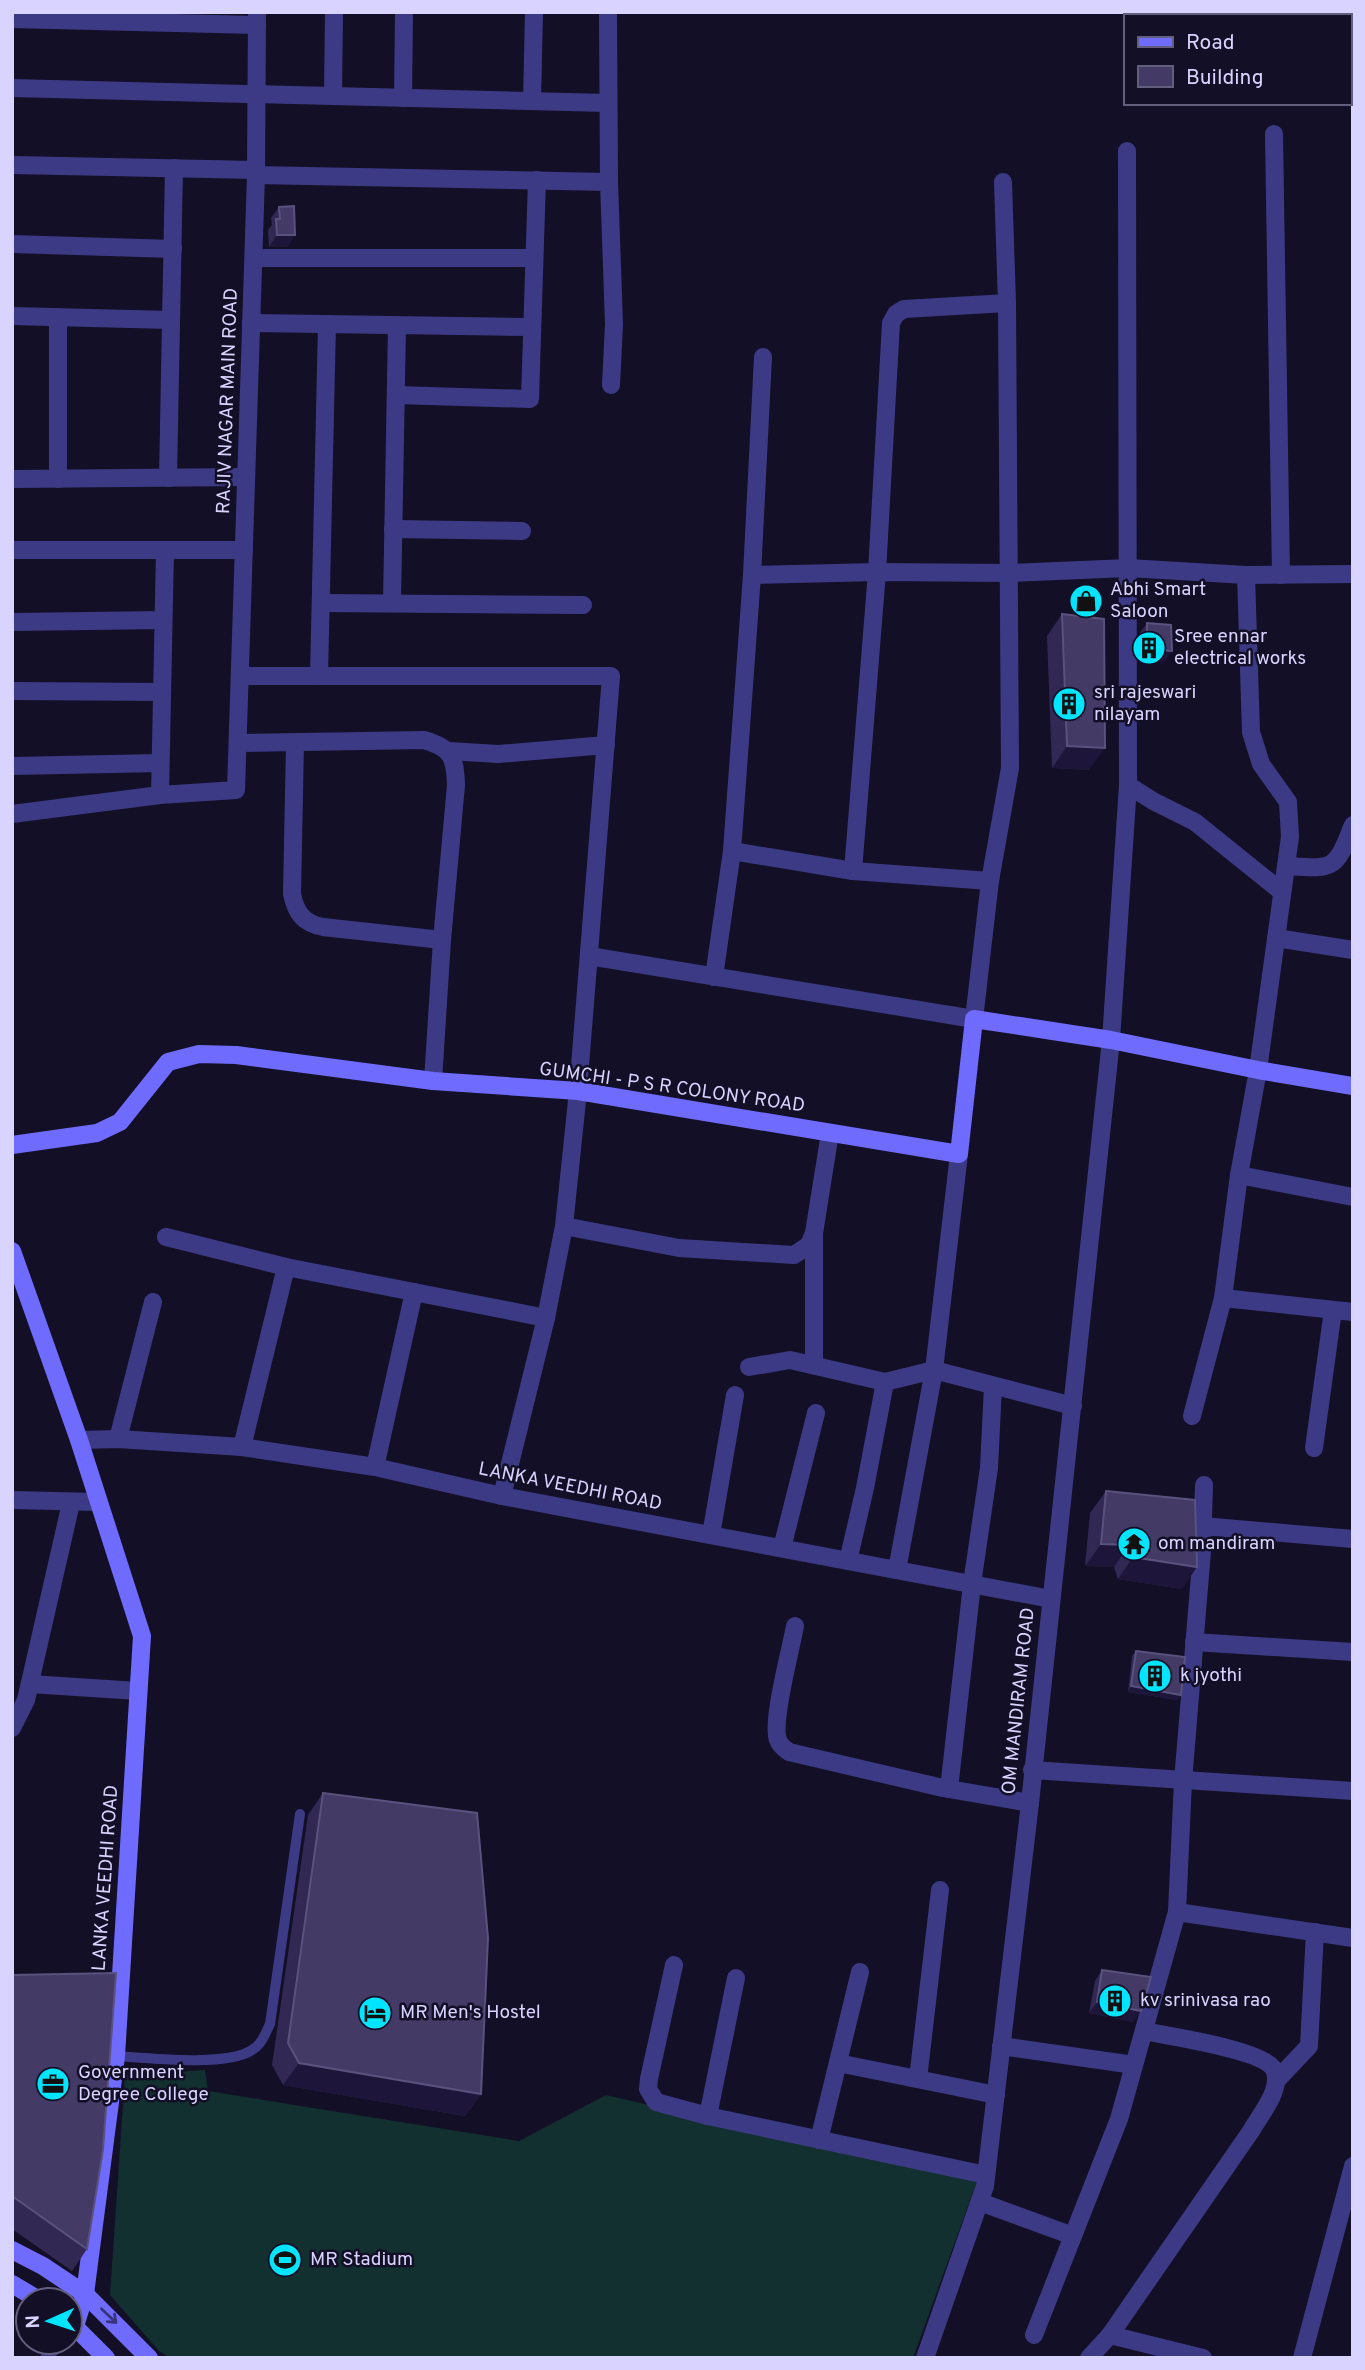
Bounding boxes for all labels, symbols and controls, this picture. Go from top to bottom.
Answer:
legend [1124,14,1351,105]
text: Road [1186,30,1235,57]
text: Building [1186,65,1264,92]
street label: RAJIV NAGAR MAIN ROAD [212,288,244,514]
place label: Abhi Smart Saloon [1110,578,1206,624]
shop icon: Abhi Smart Saloon [1067,582,1105,620]
place label: Sree ennar electrical works [1174,625,1306,671]
building icon: Sree ennar electrical works [1130,629,1168,667]
place label: sri rajeswari nilayam [1094,681,1196,727]
building icon: sri rajeswari nilayam [1050,685,1088,723]
street label: GUMCHI - P S R COLONY ROAD [537,1057,807,1119]
street label: LANKA VEEDHI ROAD [476,1457,664,1517]
temple icon: om mandiram [1115,1525,1153,1563]
place label: om mandiram [1158,1532,1275,1556]
street label: OM MANDIRAM ROAD [997,1606,1041,1796]
building icon: k jyothi [1136,1657,1174,1695]
place label: k jyothi [1180,1664,1242,1688]
street label: LANKA VEEDHI ROAD [88,1784,124,1972]
building icon: kv srinivasa rao [1096,1982,1134,2020]
place label: kv srinivasa rao [1140,1989,1271,2013]
hotel icon: MR Men's Hostel [356,1994,394,2032]
place label: MR Men's Hostel [400,2001,541,2025]
place label: Government Degree College [78,2061,209,2107]
office icon: Government Degree College [34,2065,72,2103]
sports icon: MR Stadium [266,2241,304,2279]
place label: MR Stadium [310,2248,413,2272]
north arrow [14,2286,84,2356]
one-way arrow [100,2307,117,2324]
text: N [22,2314,46,2329]

